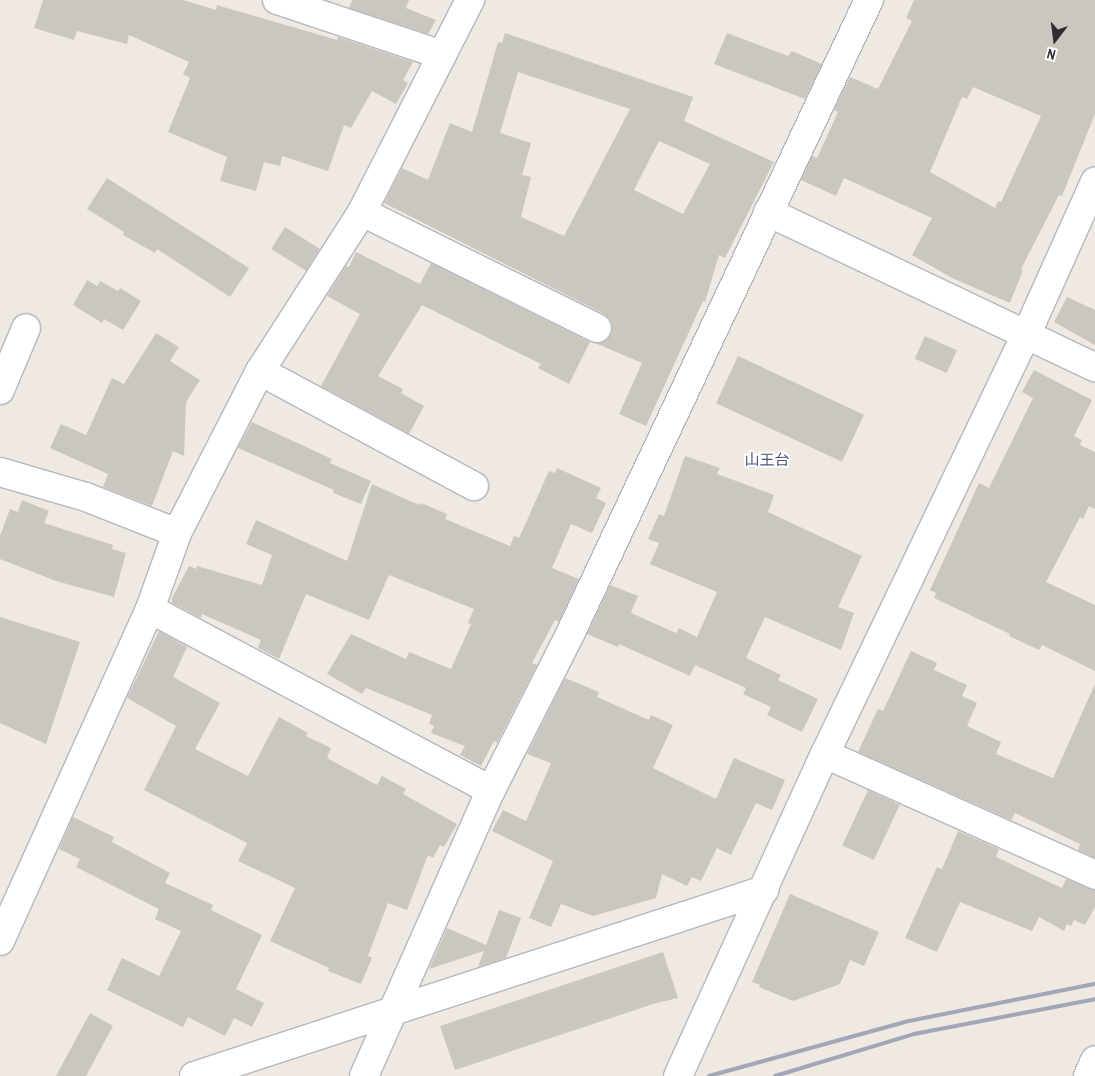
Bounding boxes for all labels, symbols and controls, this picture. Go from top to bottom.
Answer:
north arrow [1030,15,1080,65]
text: N [1045,45,1057,64]
district label: 山王台 [745,451,789,469]

